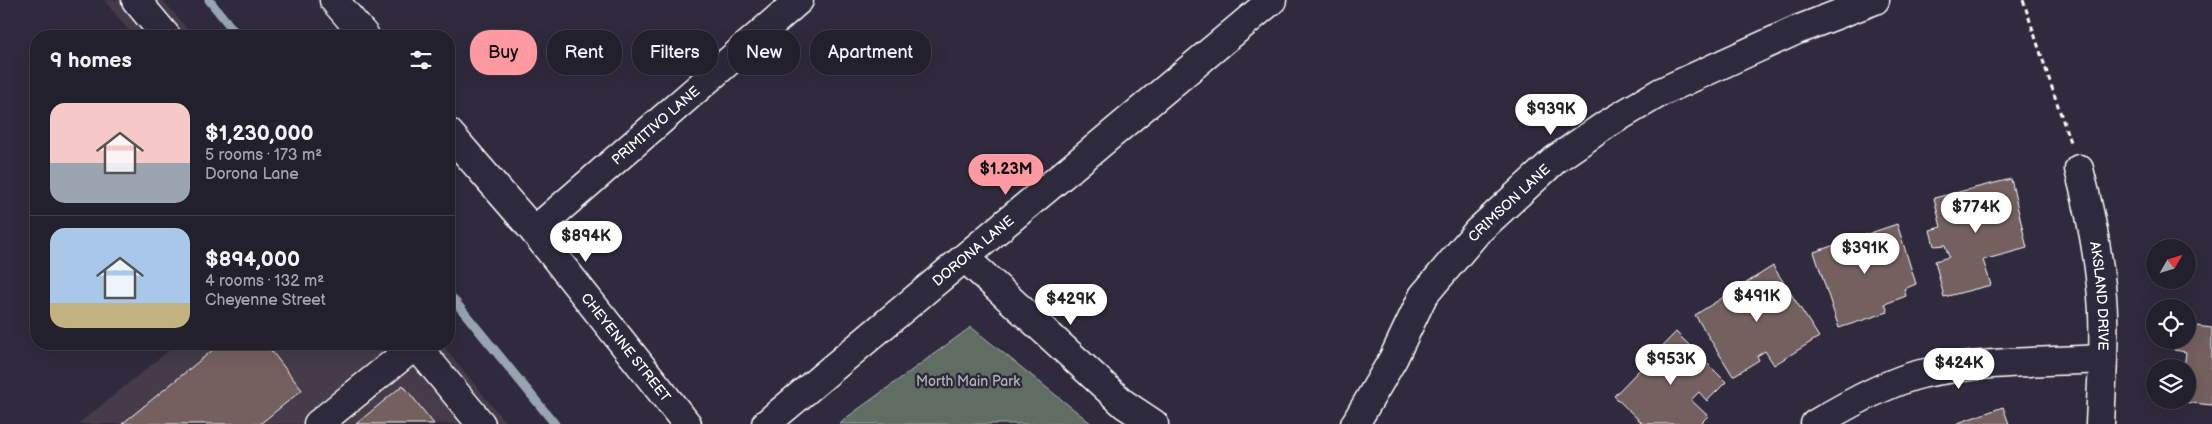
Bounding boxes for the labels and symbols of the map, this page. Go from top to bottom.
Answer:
street label: PRIMITIVO LANE [608,83,703,169]
pin: $939K [1516,94,1586,136]
pin: $1.23M [965,154,1047,196]
street label: CRIMSON LANE [1464,161,1554,245]
pin: $774K [1941,192,2011,234]
street label: DORONA LANE [929,212,1017,290]
pin: $894K [551,220,621,263]
pin: $391K [1830,232,1900,275]
north arrow [2146,239,2196,289]
street label: AKSLAND DRIVE [2086,240,2111,351]
pin: $491K [1722,280,1792,323]
pin: $429K [1036,284,1106,326]
street label: CHEYENNE STREET [577,290,674,406]
pin: $953K [1636,344,1706,386]
pin: $424K [1924,348,1994,390]
park label: Morth Main Park [916,373,1020,390]

